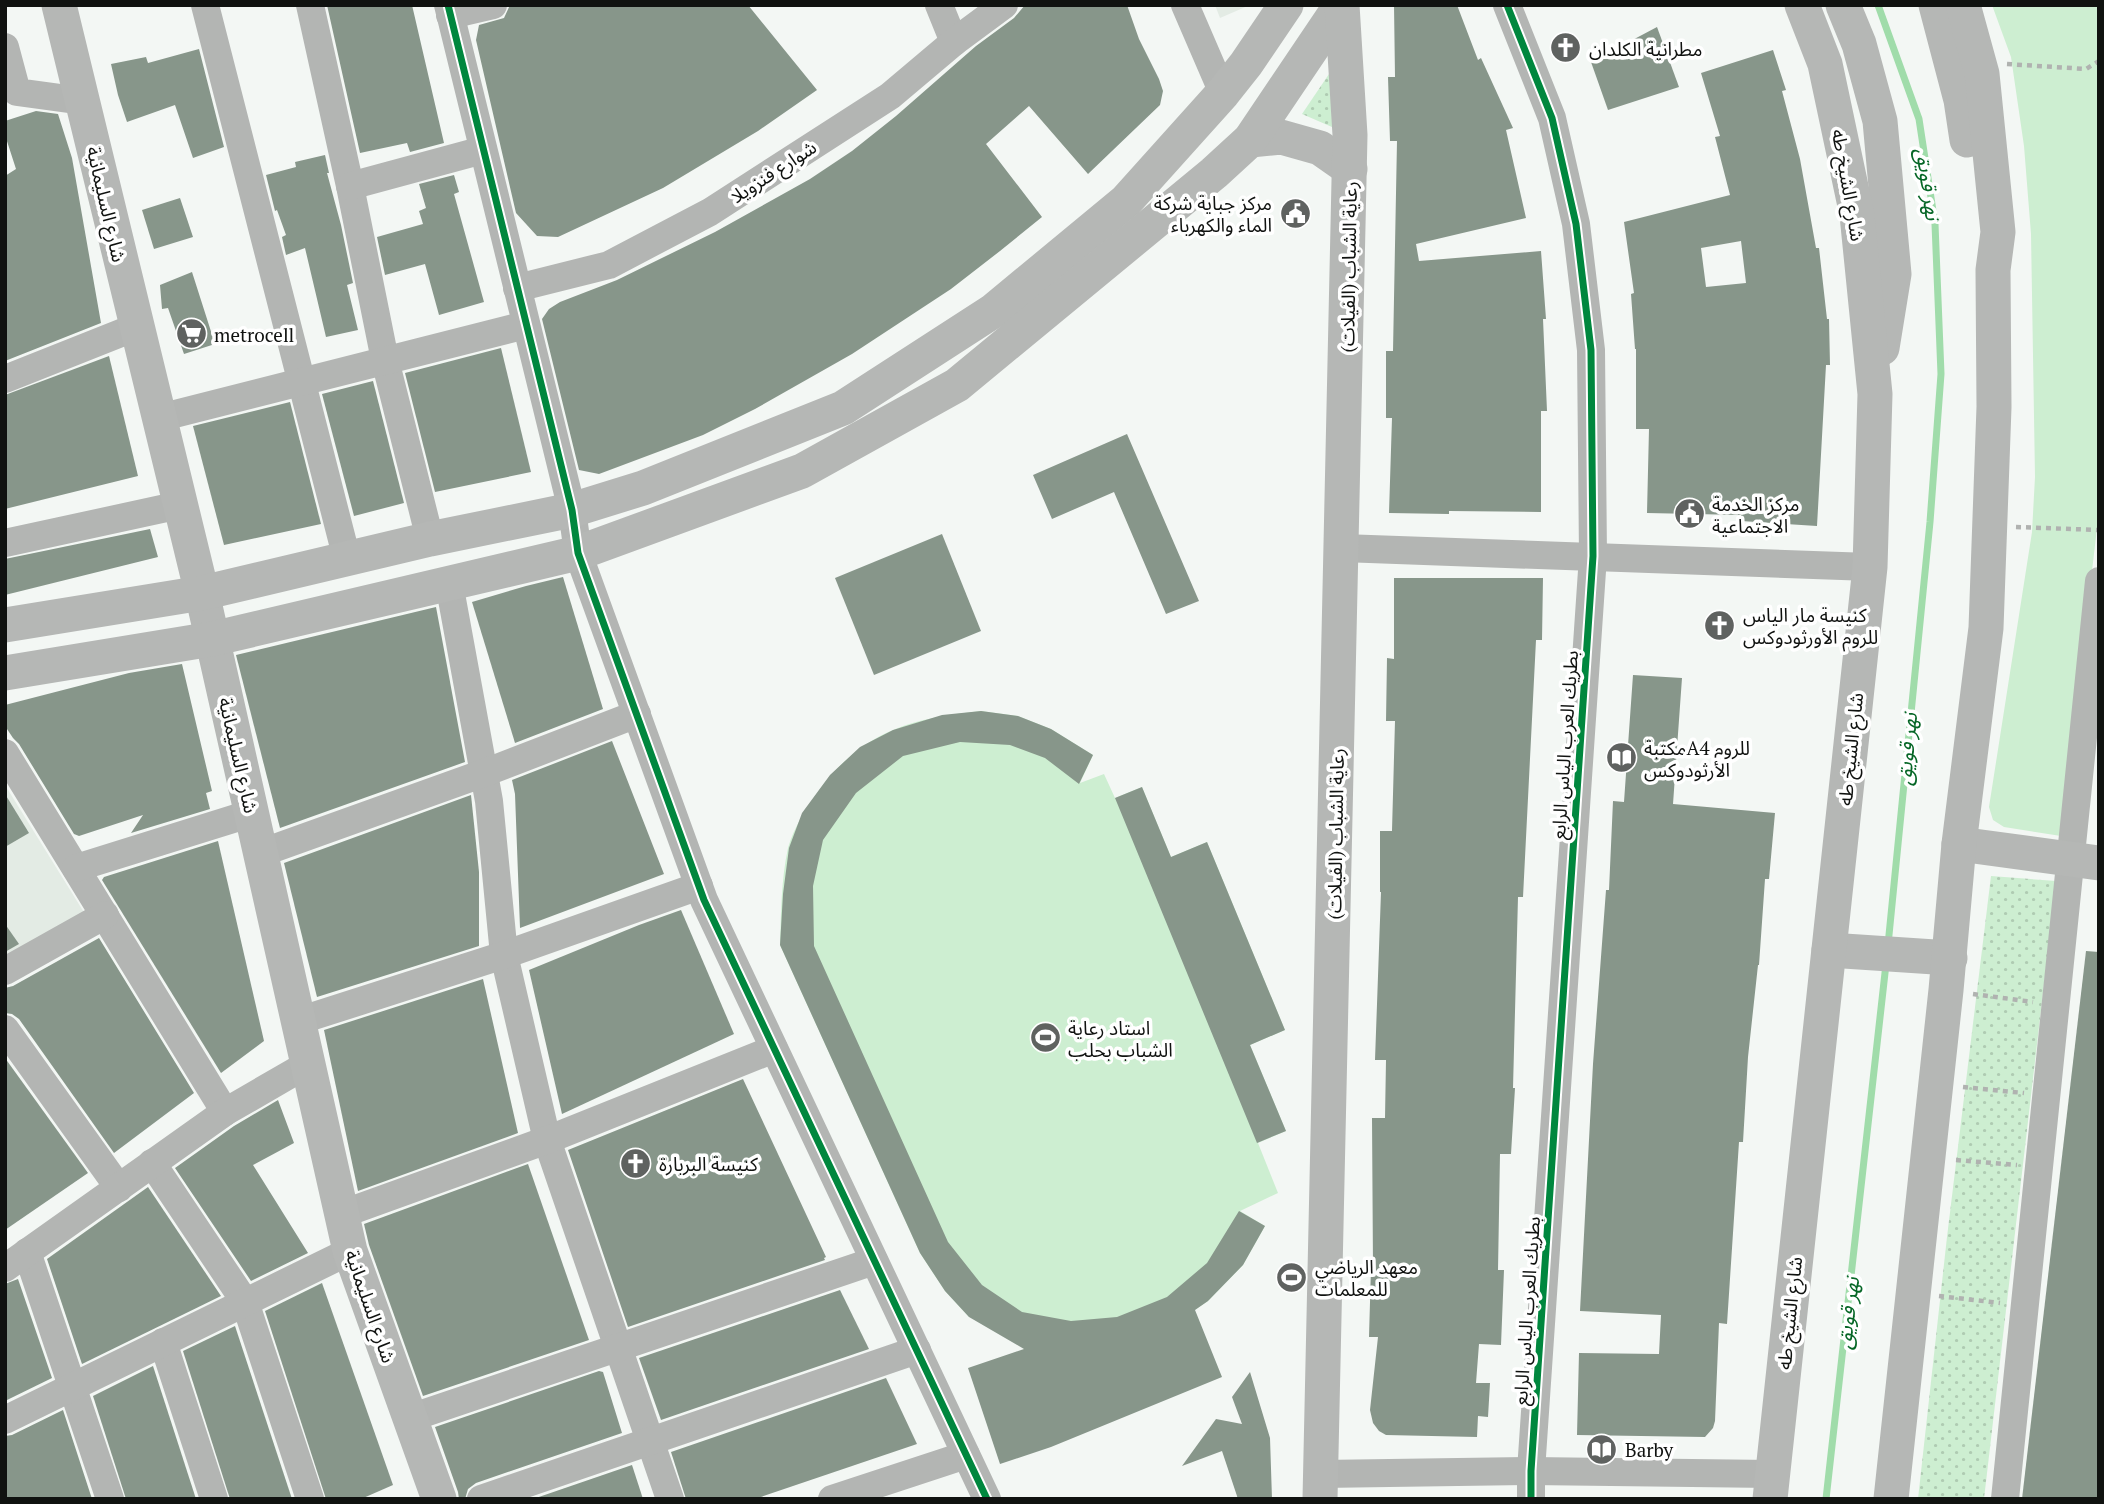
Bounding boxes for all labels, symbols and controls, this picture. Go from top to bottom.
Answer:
church icon: مطرانية الكلدان [1549,31,1583,65]
place label: مطرانية الكلدان [1589,36,1703,61]
street label: شارع الشيخ طه [1824,127,1871,244]
street label: شوارع فنزويلا [725,134,822,210]
street label: شارع السليمانية [80,144,132,265]
water label: نهر قويق [1910,146,1948,223]
street label: رعاية الشباب (الفيلات) [1334,181,1362,353]
place label: مركز جباية شركة الماء والكهرباء [1154,190,1272,237]
public building icon: مركز جباية شركة الماء والكهرباء [1278,196,1312,230]
supermarket icon: metrocell [174,317,208,351]
place label: metrocell [214,322,294,347]
place label: مركز الخدمة الاجتماعية [1712,491,1800,538]
public building icon: مركز الخدمة الاجتماعية [1672,497,1706,531]
place label: كنيسة مار الياس للروم الأورثودوكس [1743,602,1878,652]
church icon: كنيسة مار الياس للروم الأورثودوكس [1703,608,1737,642]
street label: بطريك العرب الياس الرابع [1545,650,1586,841]
street label: شارع الشيخ طه [1832,691,1871,807]
street label: شارع السليمانية [212,695,264,816]
water label: نهر قويق [1889,710,1923,786]
place label: مكتبةA4 للروم الأرثودوكس [1644,735,1750,782]
library icon: مكتبةA4 للروم الأرثودوكس [1604,741,1638,775]
street label: رعاية الشباب (الفيلات) [1321,748,1349,920]
place label: استاد رعاية الشباب بحلب [1068,1015,1173,1062]
sports icon: استاد رعاية الشباب بحلب [1028,1021,1062,1055]
church icon: كنيسة البربارة [619,1146,653,1180]
place label: كنيسة البربارة [659,1151,759,1176]
street label: بطريك العرب الياس الرابع [1507,1216,1548,1407]
street label: شارع السليمانية [338,1246,402,1367]
place label: معهد الرياضي للمعلمات [1315,1254,1418,1301]
street label: شارع الشيخ طه [1771,1255,1810,1371]
sports icon: معهد الرياضي للمعلمات [1275,1260,1309,1294]
water label: نهر قويق [1829,1274,1865,1351]
library icon: Barby [1585,1432,1619,1466]
place label: Barby [1625,1437,1674,1462]

